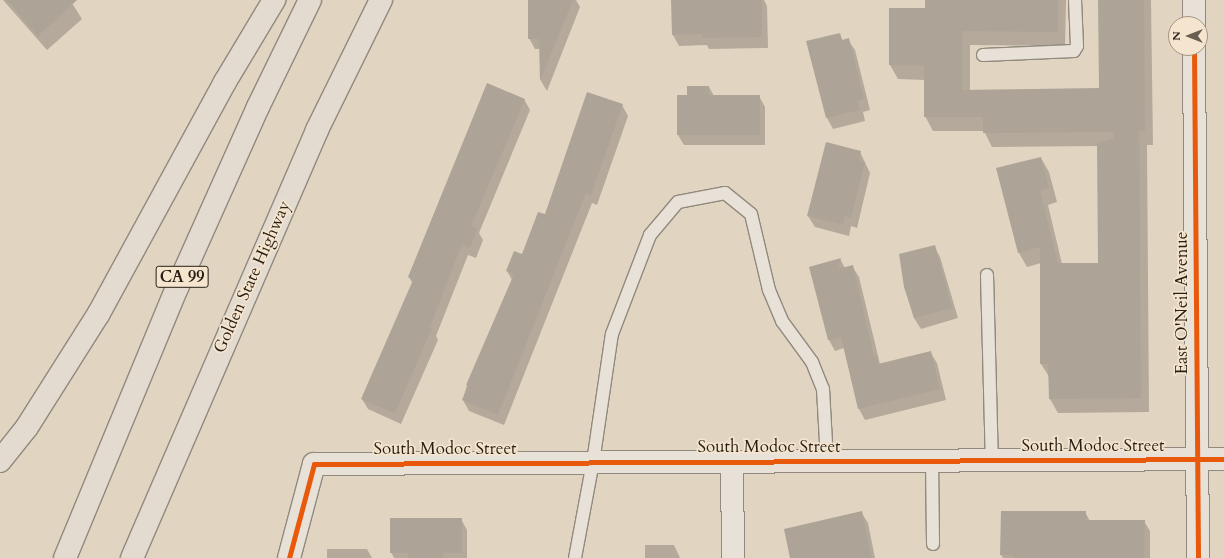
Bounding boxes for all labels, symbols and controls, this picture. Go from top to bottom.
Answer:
north arrow [1168,16,1208,56]
text: N [1169,31,1184,41]
street label: Golden State Highway [209,198,295,356]
street label: East O'Neil Avenue [1172,231,1192,375]
road number: CA 99 [155,263,209,291]
street label: South Modoc Street [1022,436,1164,456]
street label: South Modoc Street [698,437,840,457]
street label: South Modoc Street [374,439,516,459]

